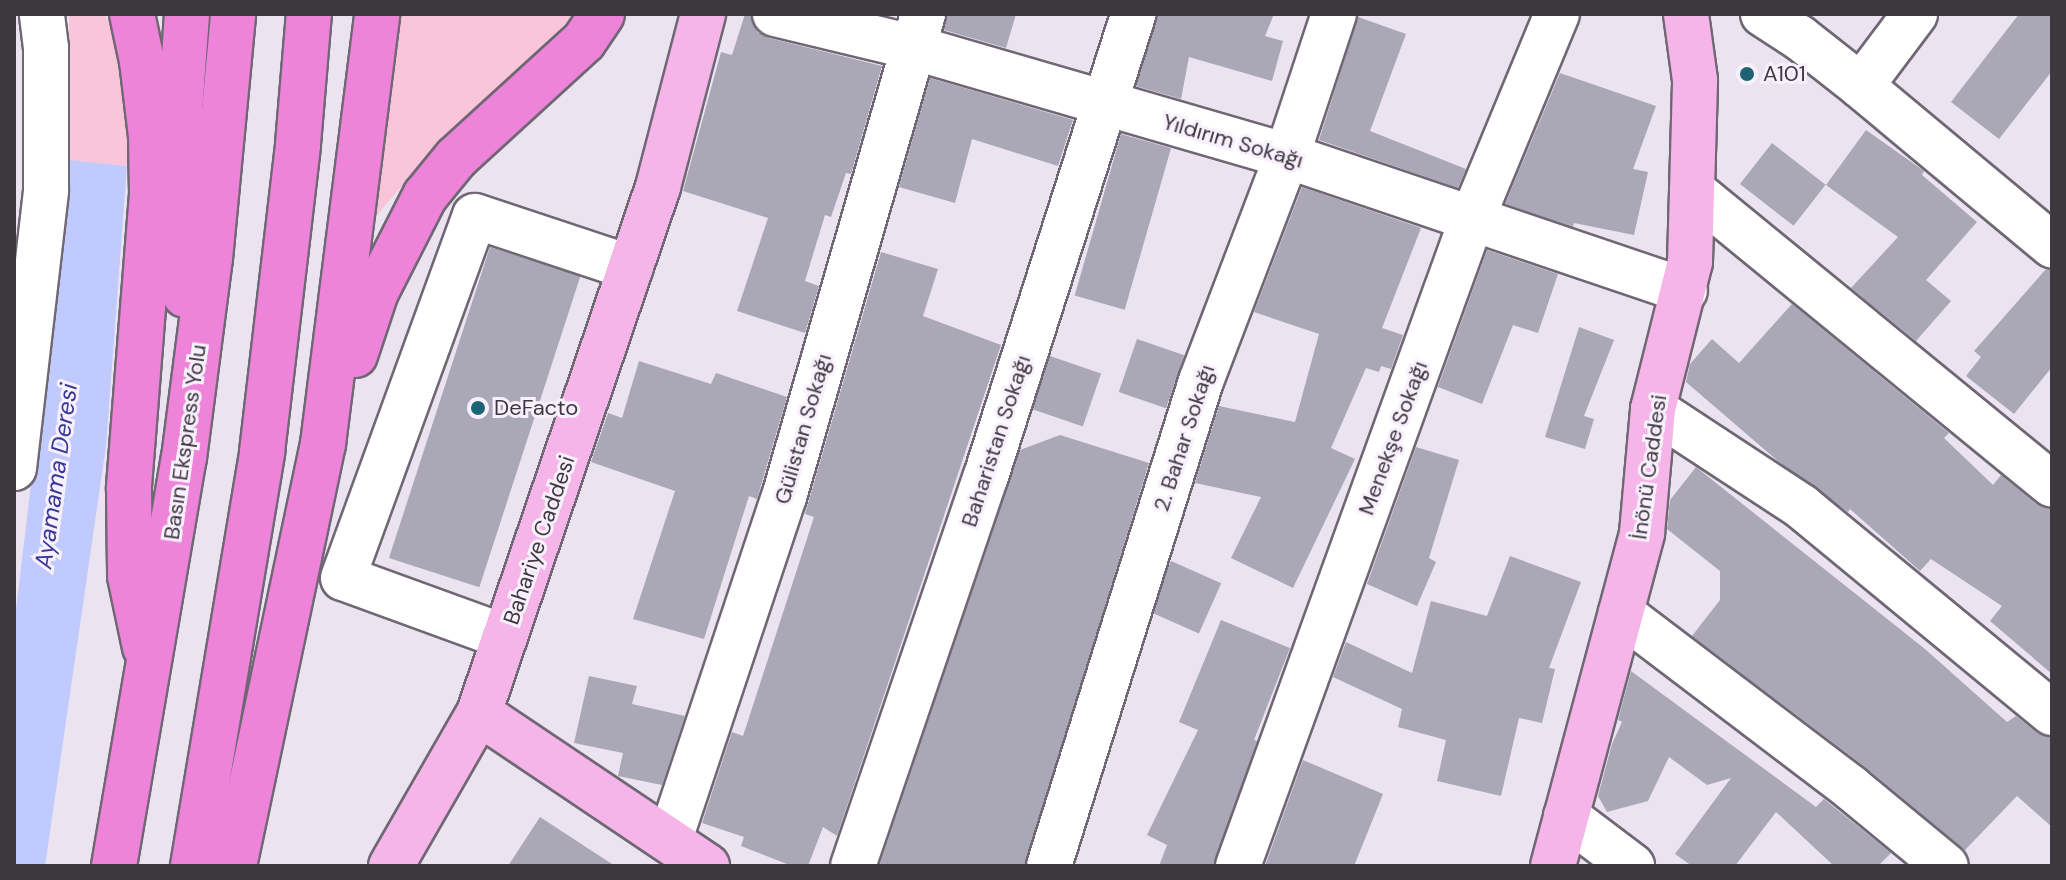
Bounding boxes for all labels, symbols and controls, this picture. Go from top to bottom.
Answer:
place label: A101 [1763,61,1806,87]
marker: A101 [1738,65,1756,83]
street label: Yıldırım Sokağı [1160,108,1306,174]
street label: Basın Ekspress Yolu [158,343,212,541]
street label: Gülistan Sokağı [769,351,837,507]
street label: Baharistan Sokağı [956,352,1036,530]
street label: Menekşe Sokağı [1353,357,1433,519]
street label: 2. Bahar Sokağı [1148,361,1220,515]
water label: Ayamama Deresi [29,381,83,571]
street label: İnönü Caddesi [1626,393,1672,541]
place label: DeFacto [494,395,578,421]
marker: DeFacto [469,399,487,417]
street label: Bahariye Caddesi [498,452,580,628]

